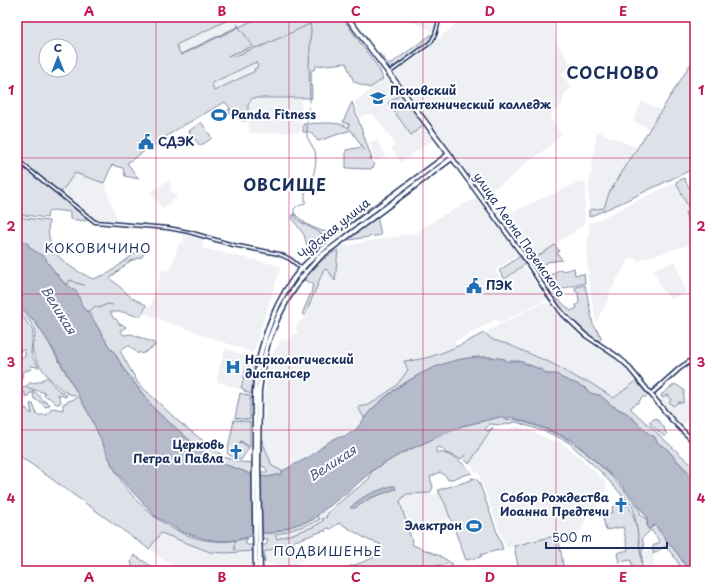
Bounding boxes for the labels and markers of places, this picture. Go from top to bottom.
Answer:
place label: Псковский политехнический колледж [390,81,552,113]
school or university icon: Псковский политехнический колледж [369,89,387,107]
place label: Panda Fitness [231,105,316,123]
sports icon: Panda Fitness [210,106,228,124]
place label: СДЭК [158,132,194,150]
public building icon: СДЭК [137,133,155,151]
place label: ПЭК [486,276,512,294]
public building icon: ПЭК [465,277,483,295]
place label: Наркологический диспансер [245,350,354,382]
hospital icon: Наркологический диспансер [224,358,242,376]
place label: Церковь Петра и Павла [133,435,224,467]
church icon: Церковь Петра и Павла [227,443,245,461]
place label: Собор Рождества Иоанна Предтечи [500,488,610,520]
church icon: Собор Рождества Иоанна Предтечи [612,496,630,514]
place label: Электрон [404,516,462,534]
sports icon: Электрон [465,517,483,535]

